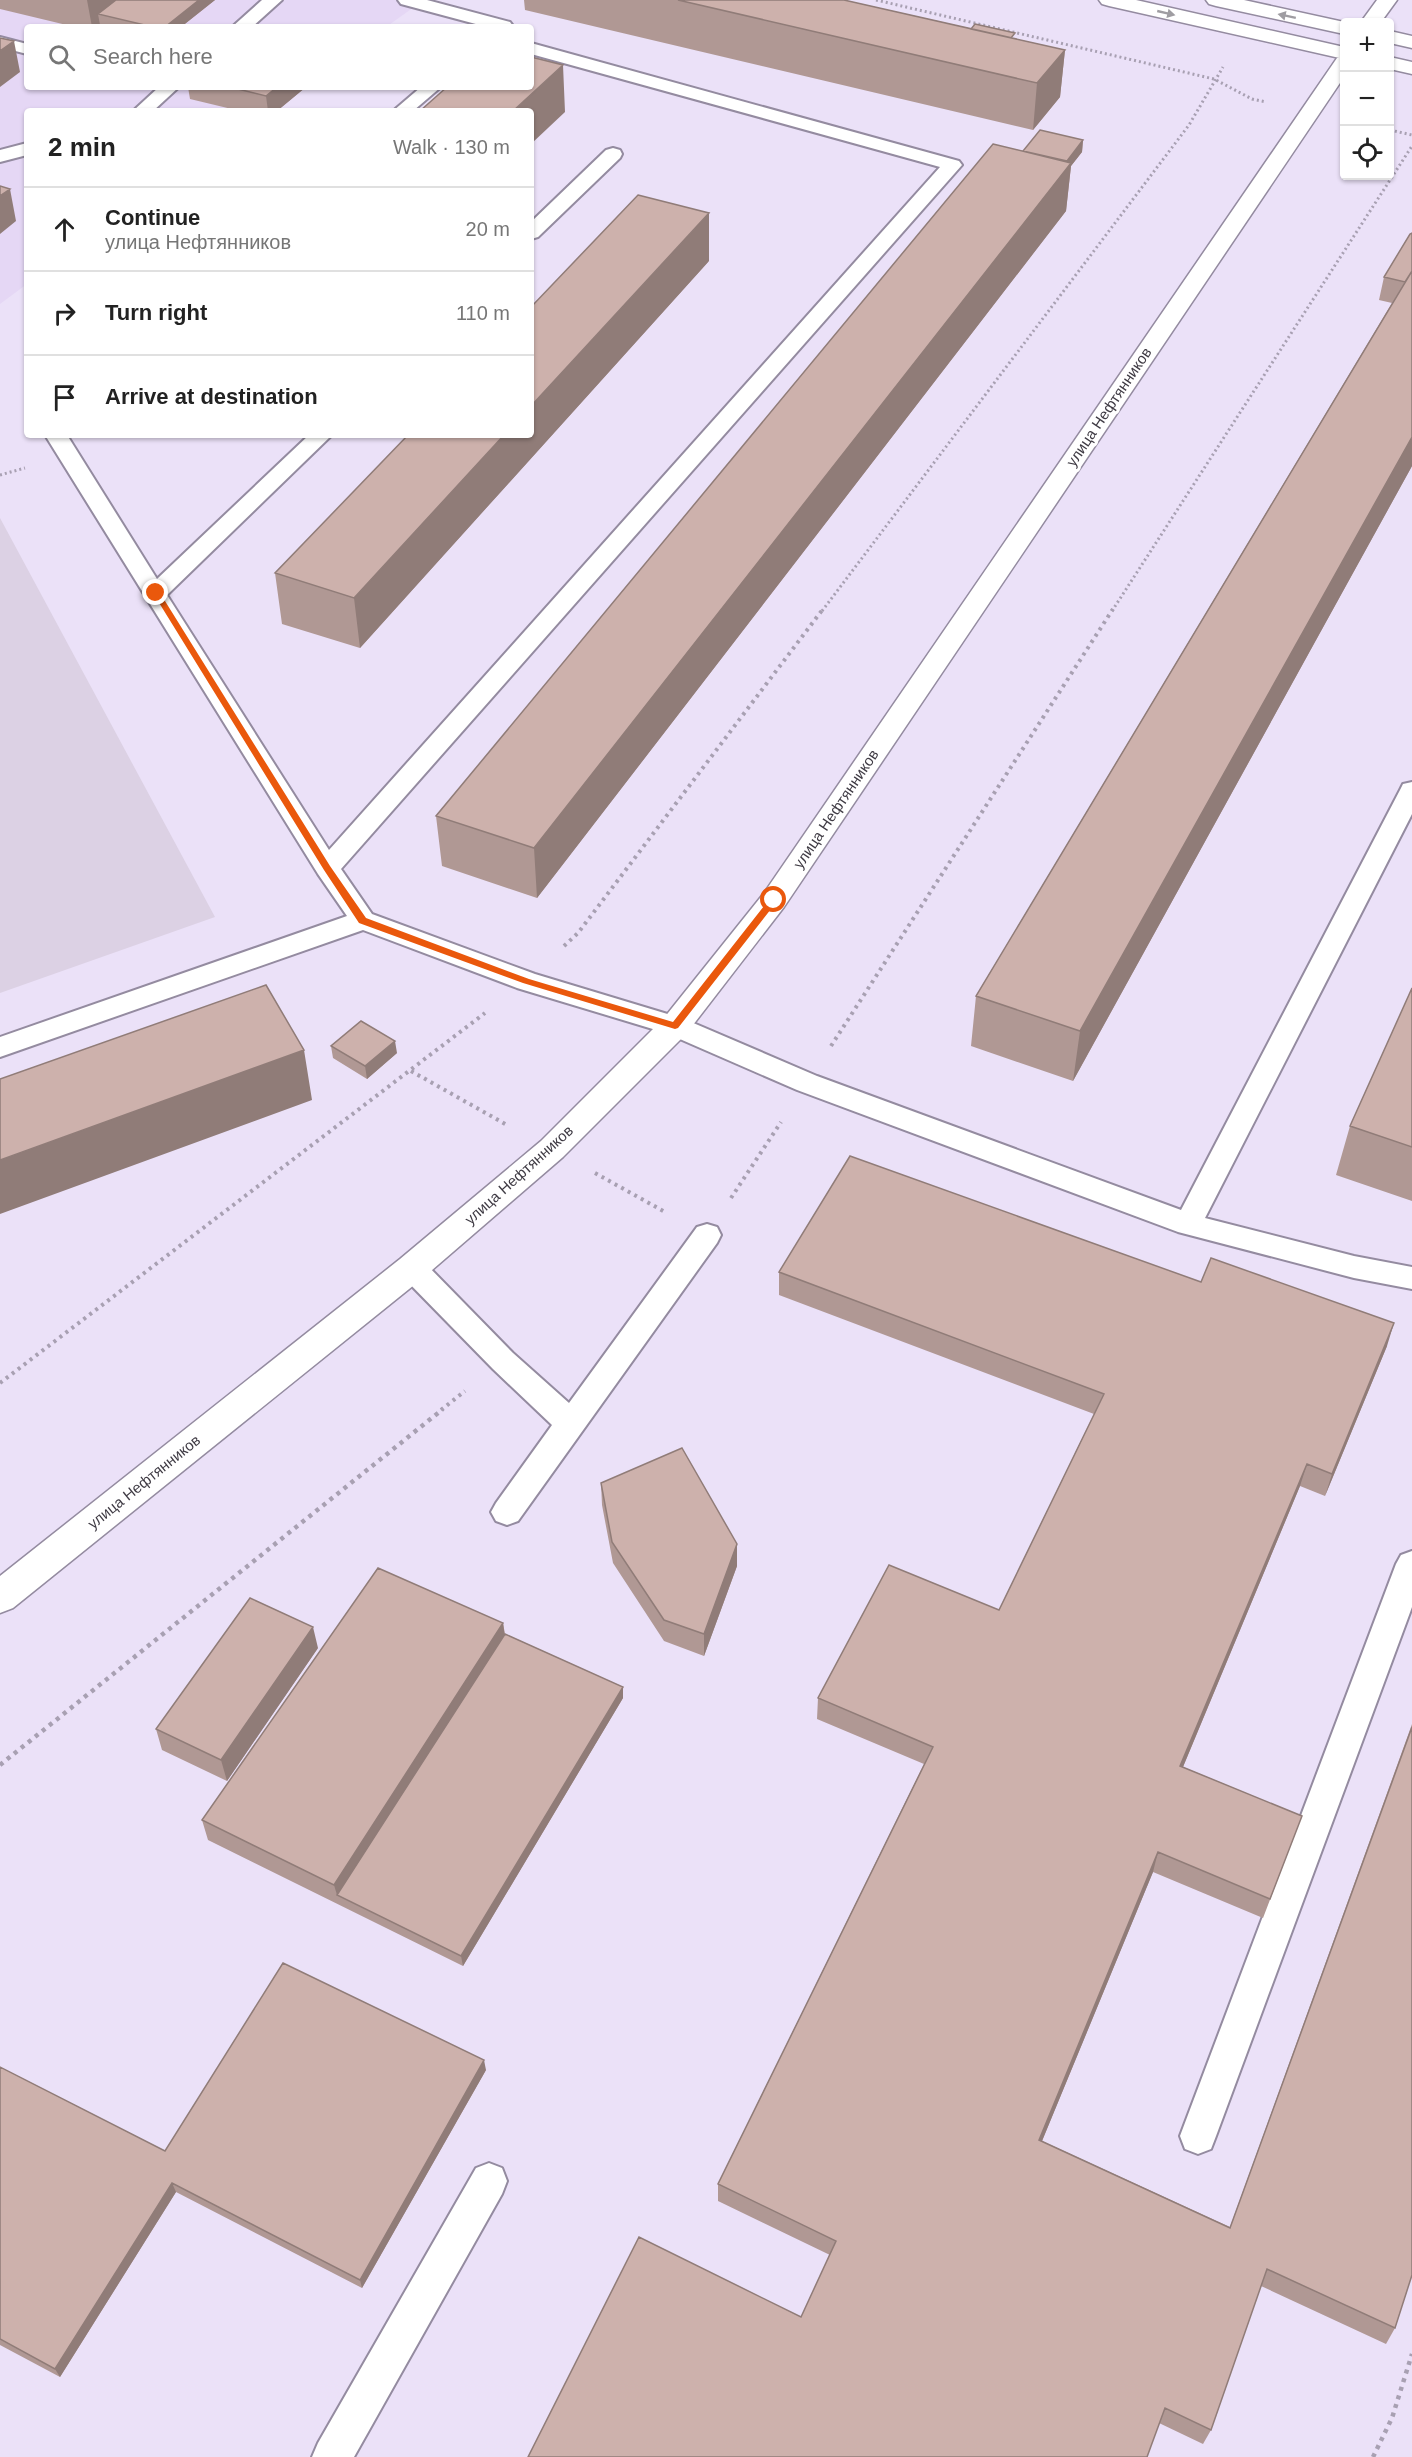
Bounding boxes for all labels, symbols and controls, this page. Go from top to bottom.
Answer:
one-way arrow [1157,8,1175,18]
one-way arrow [1278,10,1297,20]
map controls [1340,18,1394,180]
button: + [1340,18,1394,72]
search box [24,24,534,90]
icon: search [45,41,78,74]
text: Search here [93,44,213,69]
button: − [1340,72,1394,126]
button: locate [1340,126,1394,180]
text: 2 min [48,132,116,162]
text: Walk · 130 m [393,136,510,158]
text: Continue [105,205,200,230]
icon: ahead [48,213,81,246]
text: 20 m [466,218,510,240]
text: улица Нефтянников [105,231,291,253]
icon: right [48,297,81,330]
text: Turn right [105,300,207,325]
text: 110 m [456,302,510,324]
street label: улица Нефтянников [1063,344,1155,469]
icon: arrive [48,381,81,414]
text: Arrive at destination [105,384,318,409]
route end [142,579,168,605]
street label: улица Нефтянников [790,746,882,871]
route start [760,886,786,912]
street label: улица Нефтянников [461,1122,576,1228]
street label: улица Нефтянников [84,1431,203,1532]

